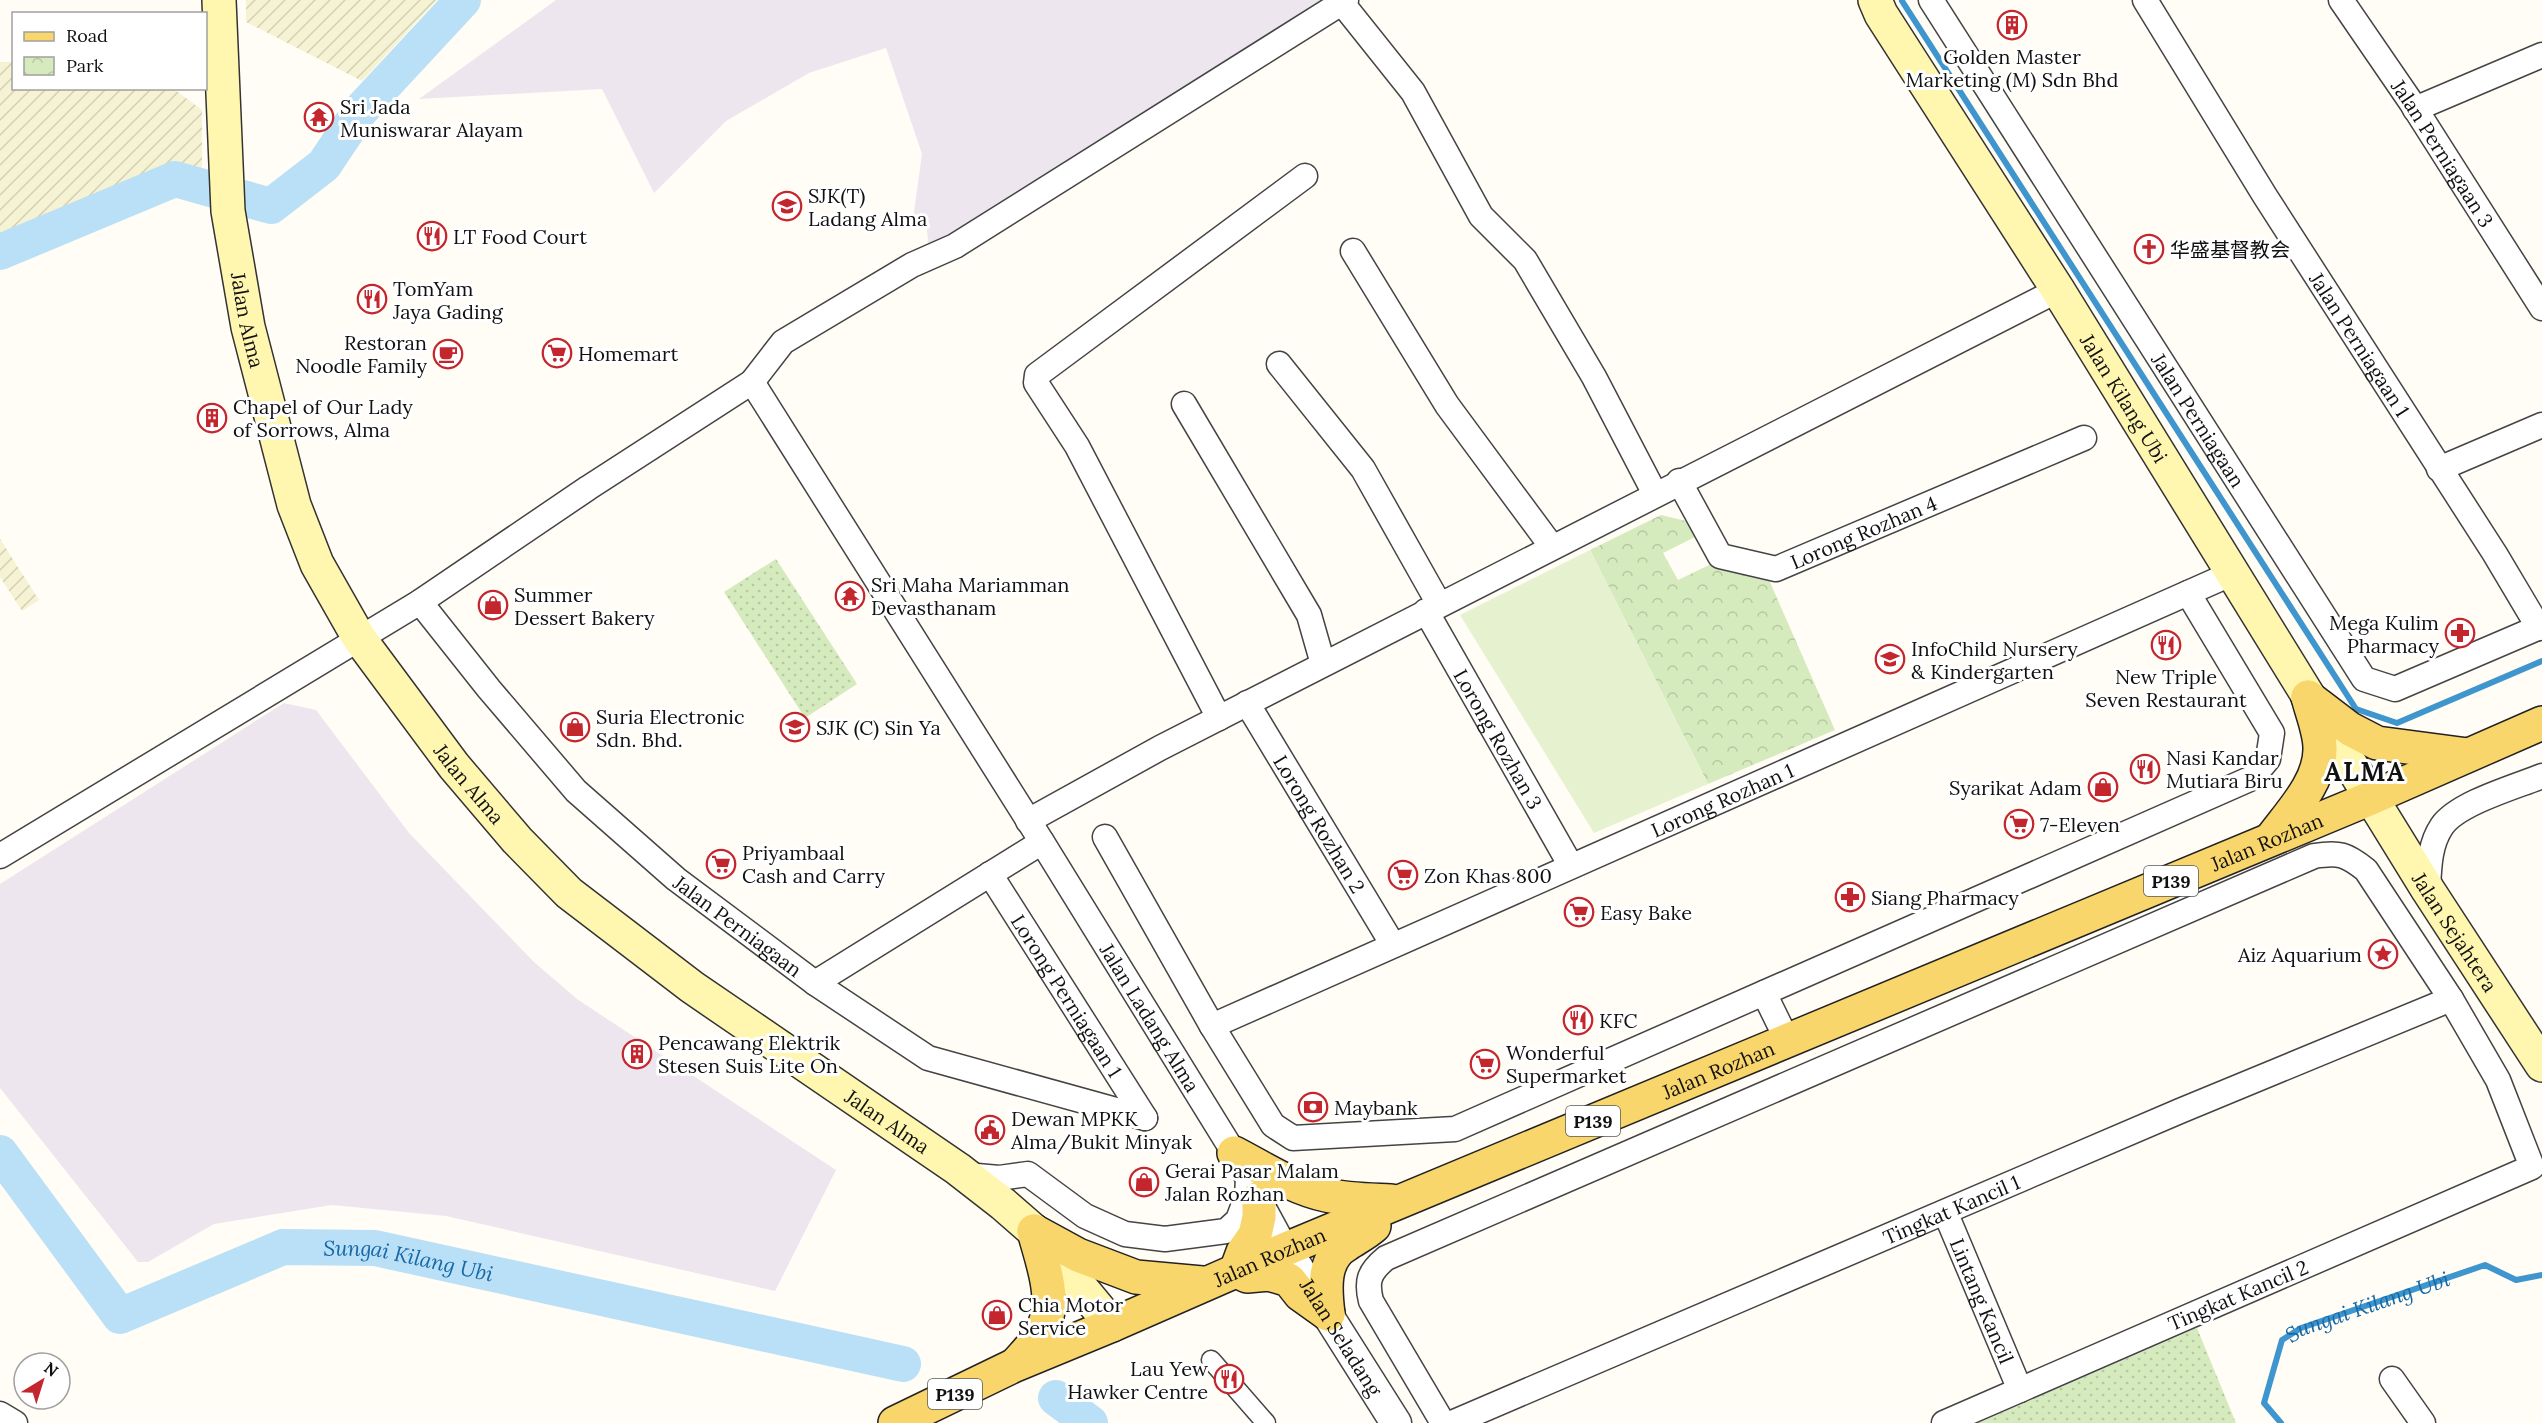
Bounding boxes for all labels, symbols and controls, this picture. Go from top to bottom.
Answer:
building icon: Golden Master Marketing (M) Sdn Bhd [1996,9,2028,41]
legend [12,12,207,90]
text: Road [66,24,108,47]
place label: Golden Master Marketing (M) Sdn Bhd [1905,44,2119,93]
text: Park [66,54,104,77]
street label: Jalan Perniagaan 3 [2386,74,2500,232]
place label: Sri Jada Muniswarar Alayam [340,94,523,142]
temple icon: Sri Jada Muniswarar Alayam [303,101,335,133]
place label: SJK(T) Ladang Alma [808,183,927,231]
school or university icon: SJK(T) Ladang Alma [771,190,803,222]
restaurant icon: LT Food Court [416,220,448,252]
place label: LT Food Court [453,224,587,249]
church icon: 华盛基督教会 [2133,233,2165,265]
place label: 华盛基督教会 [2170,237,2290,262]
street label: Jalan Perniagaan 1 [2304,267,2416,421]
street label: Jalan Alma [226,269,270,370]
place label: TomYam Jaya Gading [392,276,504,324]
restaurant icon: TomYam Jaya Gading [356,283,388,315]
street label: Jalan Kilang Ubi [2075,328,2174,467]
place label: Restoran Noodle Family [295,330,427,378]
supermarket icon: Homemart [541,337,573,369]
cafe icon: Restoran Noodle Family [432,338,464,370]
place label: Homemart [578,341,679,366]
street label: Jalan Perniagaan [2146,347,2251,492]
place label: Chapel of Our Lady of Sorrows, Alma [233,394,413,442]
building icon: Chapel of Our Lady of Sorrows, Alma [196,402,228,434]
street label: Lorong Rozhan 4 [1786,490,1941,574]
place label: Sri Maha Mariamman Devasthanam [871,572,1070,620]
temple icon: Sri Maha Mariamman Devasthanam [834,580,866,612]
place label: Summer Dessert Bakery [514,582,655,630]
shop icon: Summer Dessert Bakery [477,589,509,621]
place label: Mega Kulim Pharmacy [2329,610,2439,658]
pharmacy icon: Mega Kulim Pharmacy [2444,617,2476,649]
restaurant icon: New Triple Seven Restaurant [2150,629,2182,661]
place label: InfoChild Nursery & Kindergarten [1911,636,2078,684]
school or university icon: InfoChild Nursery & Kindergarten [1874,643,1906,675]
street label: Lorong Rozhan 3 [1449,664,1548,813]
place label: New Triple Seven Restaurant [2085,664,2247,712]
place label: Suria Electronic Sdn. Bhd. [596,704,745,752]
shop icon: Suria Electronic Sdn. Bhd. [559,711,591,743]
school or university icon: SJK (C) Sin Ya [779,711,811,743]
place label: SJK (C) Sin Ya [816,715,941,741]
street label: Jalan Alma [428,738,510,829]
place label: Nasi Kandar Mutiara Biru [2166,745,2283,793]
street label: Lorong Rozhan 2 [1269,750,1371,897]
restaurant icon: Nasi Kandar Mutiara Biru [2129,753,2161,785]
district label: ALMA [2324,755,2406,788]
street label: Lorong Rozhan 1 [1647,757,1797,842]
shop icon: Syarikat Adam [2087,771,2119,803]
place label: Syarikat Adam [1949,775,2082,800]
street label: Jalan Rozhan [2206,807,2327,876]
supermarket icon: 7-Eleven [2003,808,2035,840]
place label: 7-Eleven [2040,812,2120,837]
place label: Priyambaal Cash and Carry [742,840,885,888]
supermarket icon: Priyambaal Cash and Carry [705,848,737,880]
supermarket icon: Zon Khas 800 [1387,859,1419,891]
place label: Zon Khas 800 [1424,863,1552,888]
road number: P139 [2144,866,2198,896]
street label: Jalan Sejahtera [2407,867,2503,996]
street label: Jalan Perniagaan [668,869,807,982]
pharmacy icon: Siang Pharmacy [1834,881,1866,913]
place label: Siang Pharmacy [1871,885,2019,910]
supermarket icon: Easy Bake [1563,896,1595,928]
place label: Easy Bake [1600,900,1692,925]
street label: Lorong Perniagaan 1 [1006,910,1128,1082]
street label: Jalan Ladang Alma [1095,938,1206,1096]
place icon: Aiz Aquarium [2367,938,2399,970]
place label: Aiz Aquarium [2237,942,2362,967]
restaurant icon: KFC [1562,1004,1594,1036]
place label: KFC [1599,1008,1637,1033]
place label: Pencawang Elektrik Stesen Suis Lite On [658,1030,841,1078]
street label: Jalan Rozhan [1657,1035,1778,1104]
building icon: Pencawang Elektrik Stesen Suis Lite On [621,1038,653,1070]
place label: Wonderful Supermarket [1506,1040,1627,1088]
supermarket icon: Wonderful Supermarket [1469,1048,1501,1080]
street label: Jalan Alma [840,1083,935,1159]
bank icon: Maybank [1297,1091,1329,1123]
place label: Maybank [1334,1095,1418,1120]
place label: Dewan MPKK Alma/Bukit Minyak [1010,1106,1192,1155]
road number: P139 [1566,1106,1620,1136]
public building icon: Dewan MPKK Alma/Bukit Minyak [974,1114,1006,1146]
place label: Gerai Pasar Malam Jalan Rozhan [1164,1158,1339,1206]
shop icon: Gerai Pasar Malam Jalan Rozhan [1128,1166,1160,1198]
street label: Tingkat Kancil 1 [1879,1169,2023,1249]
street label: Jalan Rozhan [1209,1221,1329,1292]
water label: Sungai Kilang Ubi [323,1234,496,1287]
street label: Lintang Kancil [1945,1234,2020,1367]
street label: Tingkat Kancil 2 [2164,1254,2312,1336]
water label: Sungai Kilang Ubi [2280,1265,2453,1348]
street label: Jalan Seladang [1295,1273,1388,1401]
place label: Chia Motor Service [1018,1292,1124,1340]
shop icon: Chia Motor Service [981,1299,1013,1331]
north arrow [12,1351,72,1411]
place label: Lau Yew Hawker Centre [1067,1356,1208,1404]
text: N [40,1357,62,1381]
restaurant icon: Lau Yew Hawker Centre [1213,1363,1245,1395]
road number: P139 [928,1379,982,1409]

